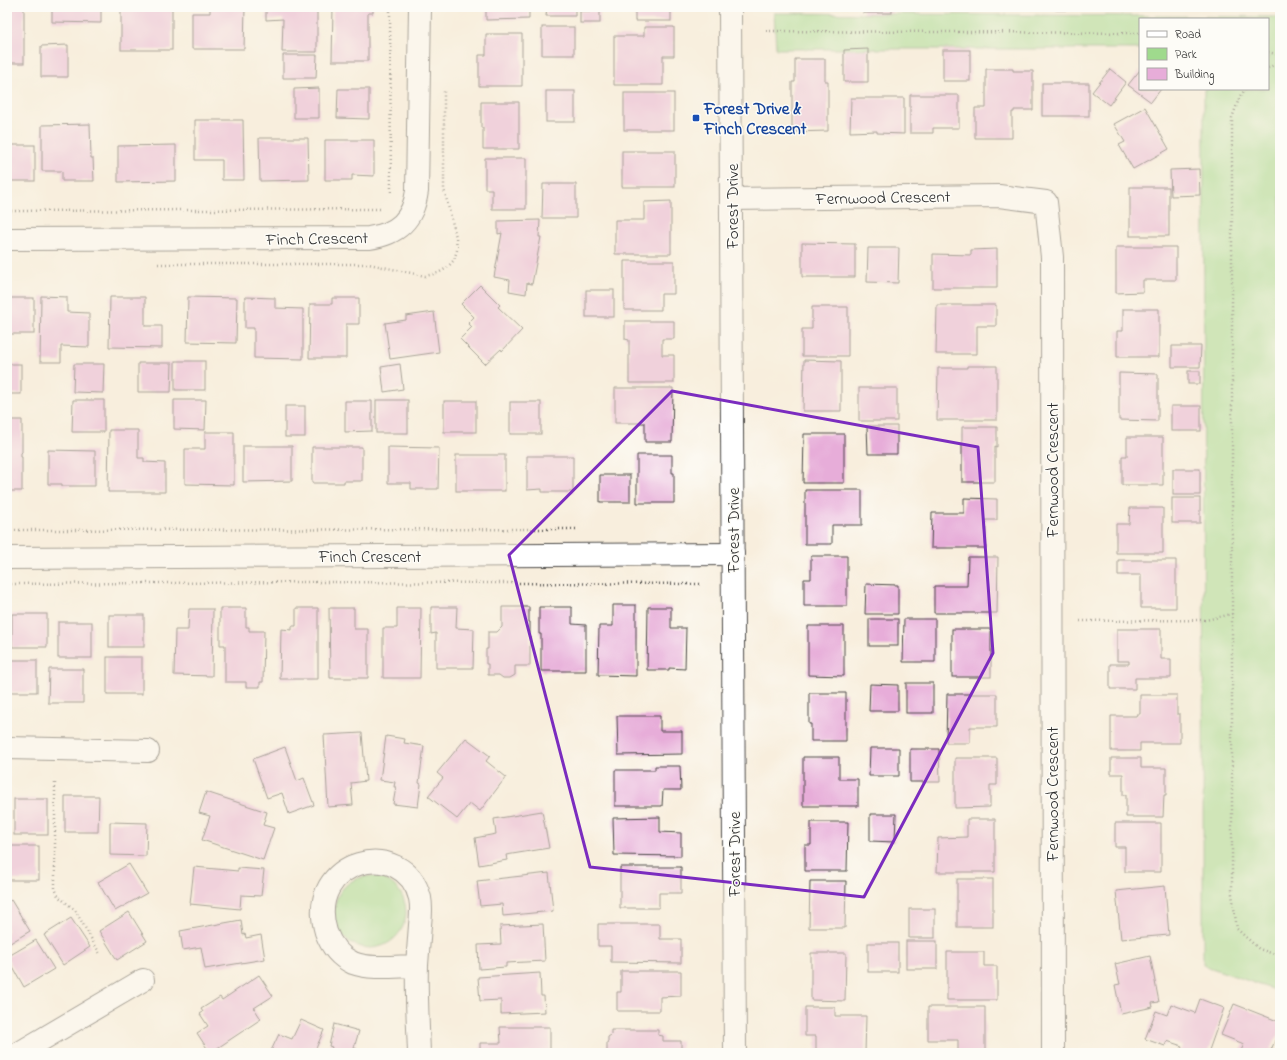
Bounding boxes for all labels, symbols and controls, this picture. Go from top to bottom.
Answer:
legend [1139,18,1269,90]
text: Road [1175,26,1201,44]
text: Park [1175,46,1197,64]
text: Building [1174,66,1214,85]
place label: Forest Drive & Finch Crescent [703,97,807,142]
marker: Forest Drive & Finch Crescent [691,113,701,123]
street label: Forest Drive [721,163,746,250]
street label: Fernwood Crescent [814,185,951,212]
street label: Finch Crescent [265,226,369,253]
street label: Fernwood Crescent [1041,402,1066,538]
street label: Forest Drive [722,487,747,574]
street label: Finch Crescent [318,545,422,570]
street label: Fernwood Crescent [1041,726,1066,862]
street label: Forest Drive [723,811,748,898]

